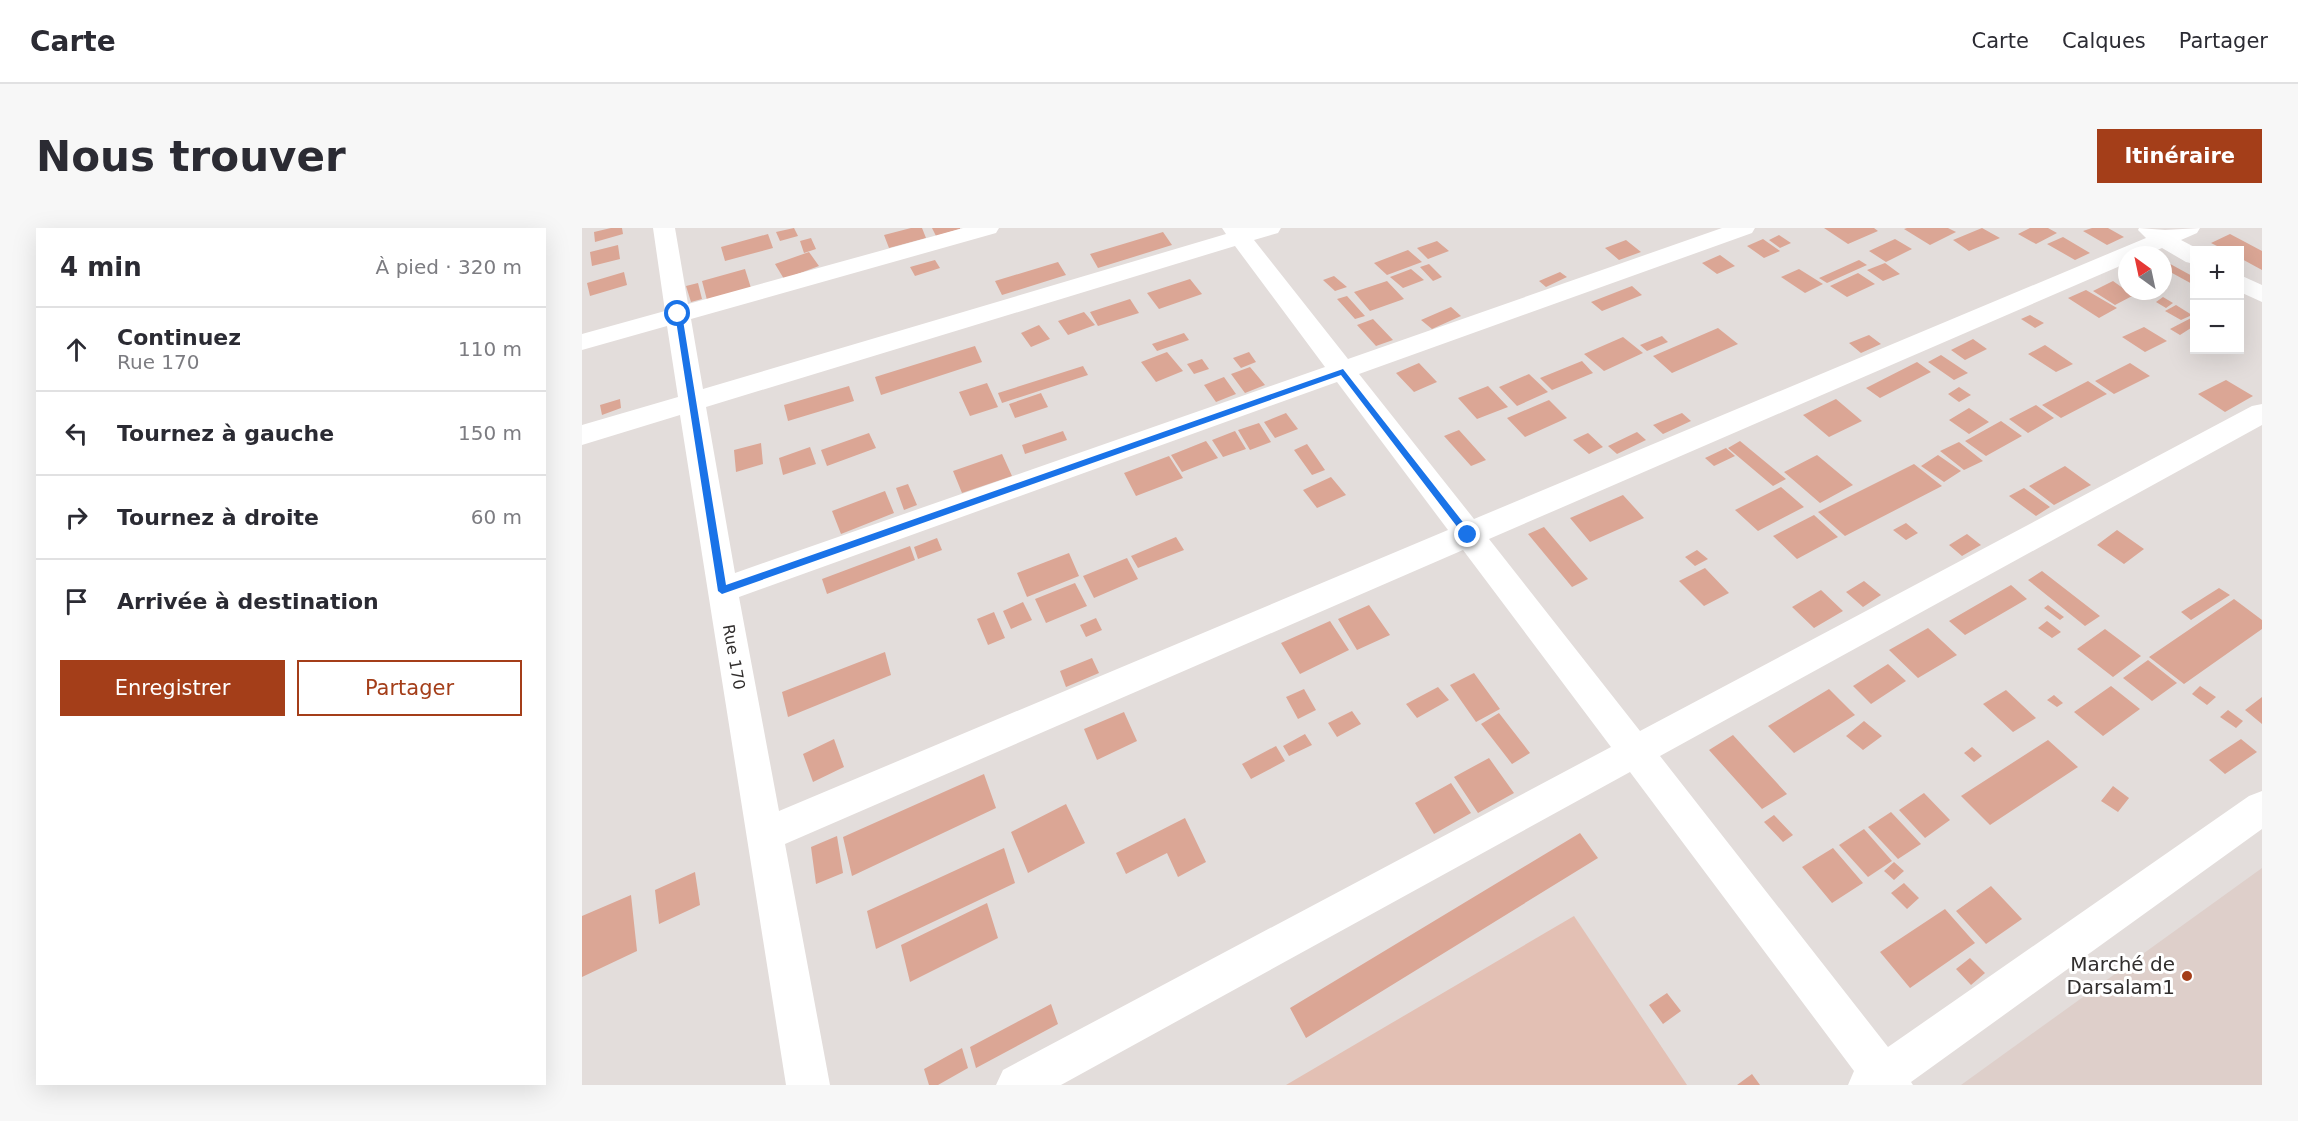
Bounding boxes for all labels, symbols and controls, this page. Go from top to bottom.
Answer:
text: Carte [30,25,116,58]
text: Carte [1972,29,2029,53]
text: Calques [2062,29,2146,53]
text: Partager [2179,29,2268,53]
button: Itinéraire [2097,129,2262,183]
text: Nous trouver [36,132,346,181]
north arrow [2118,246,2172,300]
map controls [2190,246,2244,354]
button: + [2190,246,2244,300]
text: 4 min [60,252,142,282]
text: À pied · 320 m [376,255,522,279]
route start [664,300,690,326]
button: − [2190,300,2244,354]
text: Continuez [117,325,241,350]
icon: ahead [60,333,93,366]
text: 110 m [458,337,522,361]
text: Rue 170 [117,350,200,374]
icon: left [60,417,93,450]
text: Tournez à gauche [117,421,334,446]
text: 150 m [458,421,522,445]
icon: right [60,501,93,534]
text: Tournez à droite [117,505,319,530]
text: 60 m [471,505,522,529]
route end [1454,521,1480,547]
icon: arrive [60,585,93,618]
text: Arrivée à destination [117,589,379,614]
street label: Rue 170 [719,623,749,691]
button: Enregistrer [60,660,285,716]
button: Partager [297,660,522,716]
place label: Marché de Darsalam1 [2066,952,2175,999]
marker: Marché de Darsalam1 [2180,969,2194,983]

